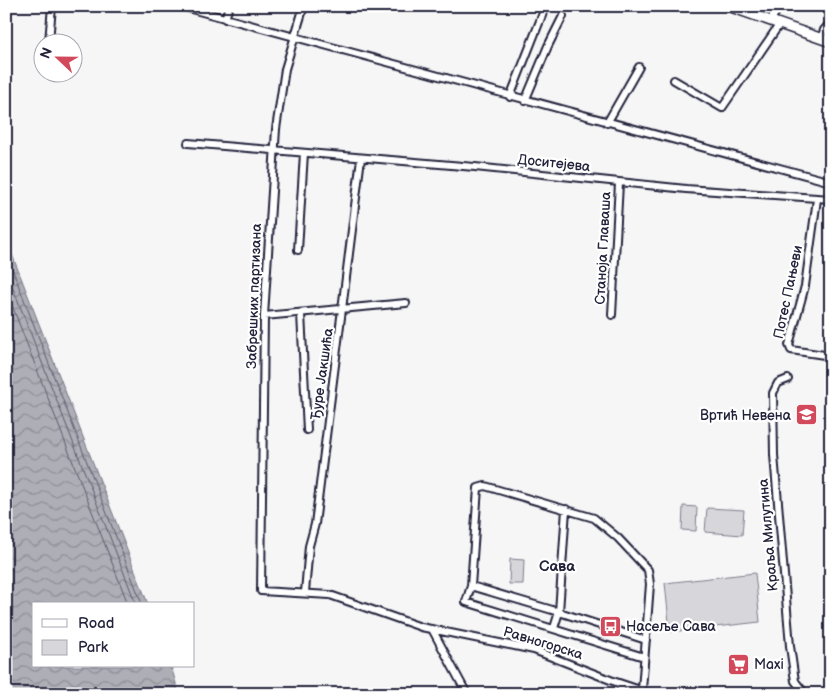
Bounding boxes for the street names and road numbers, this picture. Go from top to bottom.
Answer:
street label: Доситејева [517,151,592,175]
street label: Станоја Главаша [592,190,614,305]
street label: Забрешких партизана [243,222,265,369]
street label: Потес Пањеви [770,244,806,340]
street label: Ђуре Јакшића [307,326,337,421]
street label: Краља Милутина [755,477,781,592]
street label: Равногорска [501,623,586,663]

